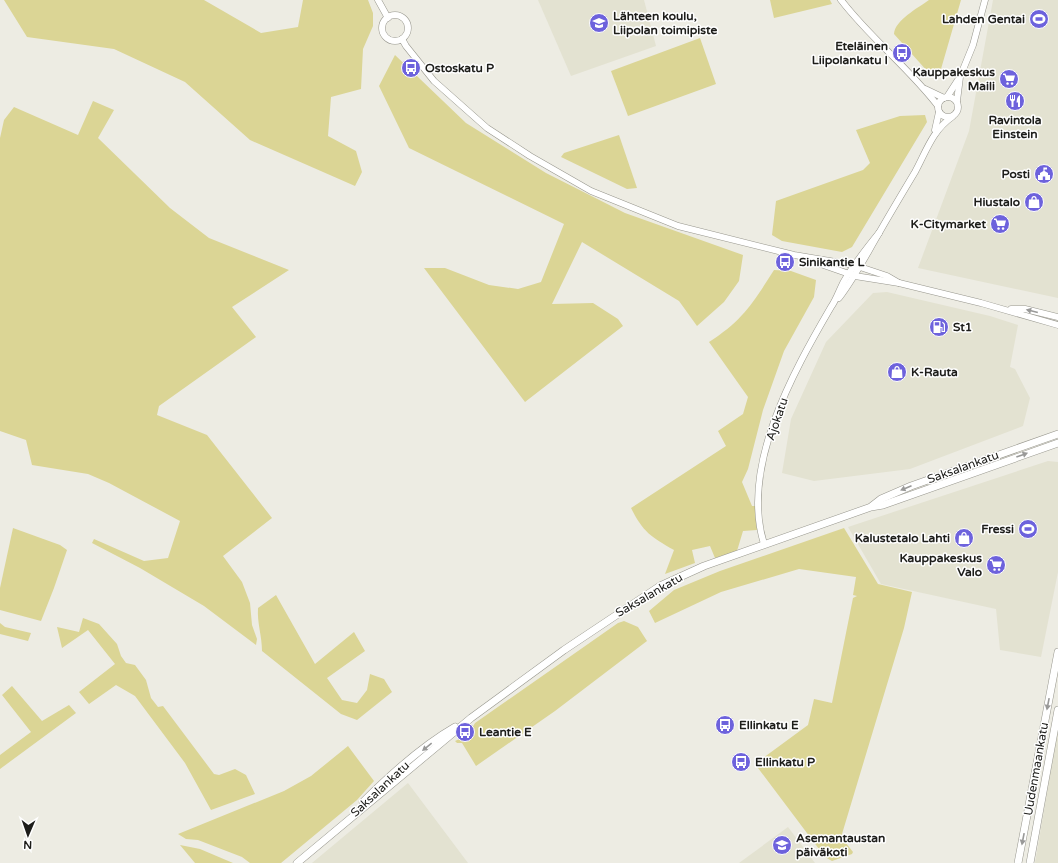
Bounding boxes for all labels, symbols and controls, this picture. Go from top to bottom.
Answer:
sports icon: Lahden Gentai [1028,8,1050,30]
place label: Lähteen koulu, Liipolan toimipiste [613,9,717,38]
school or university icon: Lähteen koulu, Liipolan toimipiste [588,12,610,34]
place label: Lahden Gentai [942,12,1025,26]
place label: Eteläinen Liipolankatu I [812,39,888,68]
bus stop icon: Eteläinen Liipolankatu I [891,42,913,64]
bus stop icon: Ostoskatu P [400,57,422,79]
place label: Ostoskatu P [425,61,494,75]
place label: Kauppakeskus Maili [912,65,995,93]
supermarket icon: Kauppakeskus Maili [998,68,1020,90]
restaurant icon: Ravintola Einstein [1004,90,1026,112]
place label: Ravintola Einstein [988,113,1042,141]
public building icon: Posti [1033,163,1055,185]
place label: Posti [1002,167,1030,181]
shop icon: Hiustalo [1023,191,1045,213]
place label: Hiustalo [973,195,1020,209]
supermarket icon: K-Citymarket [989,213,1011,235]
place label: K-Citymarket [911,217,986,232]
bus stop icon: Sinikantie L [774,251,796,273]
place label: Sinikantie L [799,255,864,269]
one-way arrow [1026,308,1038,314]
fuel station icon: St1 [928,316,950,338]
place label: St1 [953,320,972,334]
shop icon: K-Rauta [886,361,908,383]
place label: K-Rauta [911,365,958,379]
street label: Ajokatu [763,396,791,442]
street label: Saksalankatu [925,448,1001,486]
one-way arrow [1017,452,1029,458]
one-way arrow [901,485,912,491]
sports icon: Fressi [1017,518,1039,540]
place label: Fressi [981,522,1014,536]
shop icon: Kalustetalo Lahti [953,527,975,549]
place label: Kalustetalo Lahti [855,531,950,545]
place label: Kauppakeskus Valo [899,551,982,579]
supermarket icon: Kauppakeskus Valo [985,554,1007,576]
street label: Saksalankatu [613,570,685,620]
one-way arrow [1045,698,1051,710]
bus stop icon: Ellinkatu E [714,714,736,736]
place label: Ellinkatu E [739,718,799,732]
bus stop icon: Leantie E [454,721,476,743]
street label: Uudenmaankatu [1021,721,1051,817]
place label: Leantie E [479,725,532,739]
one-way arrow [421,742,432,751]
bus stop icon: Ellinkatu P [730,751,752,773]
place label: Ellinkatu P [755,755,815,769]
street label: Saksalankatu [348,758,412,820]
north arrow [8,815,48,855]
place label: Asemantaustan päiväkoti [796,831,885,860]
one-way arrow [1019,833,1025,846]
school or university icon: Asemantaustan päiväkoti [771,834,793,856]
text: N [23,838,32,851]

